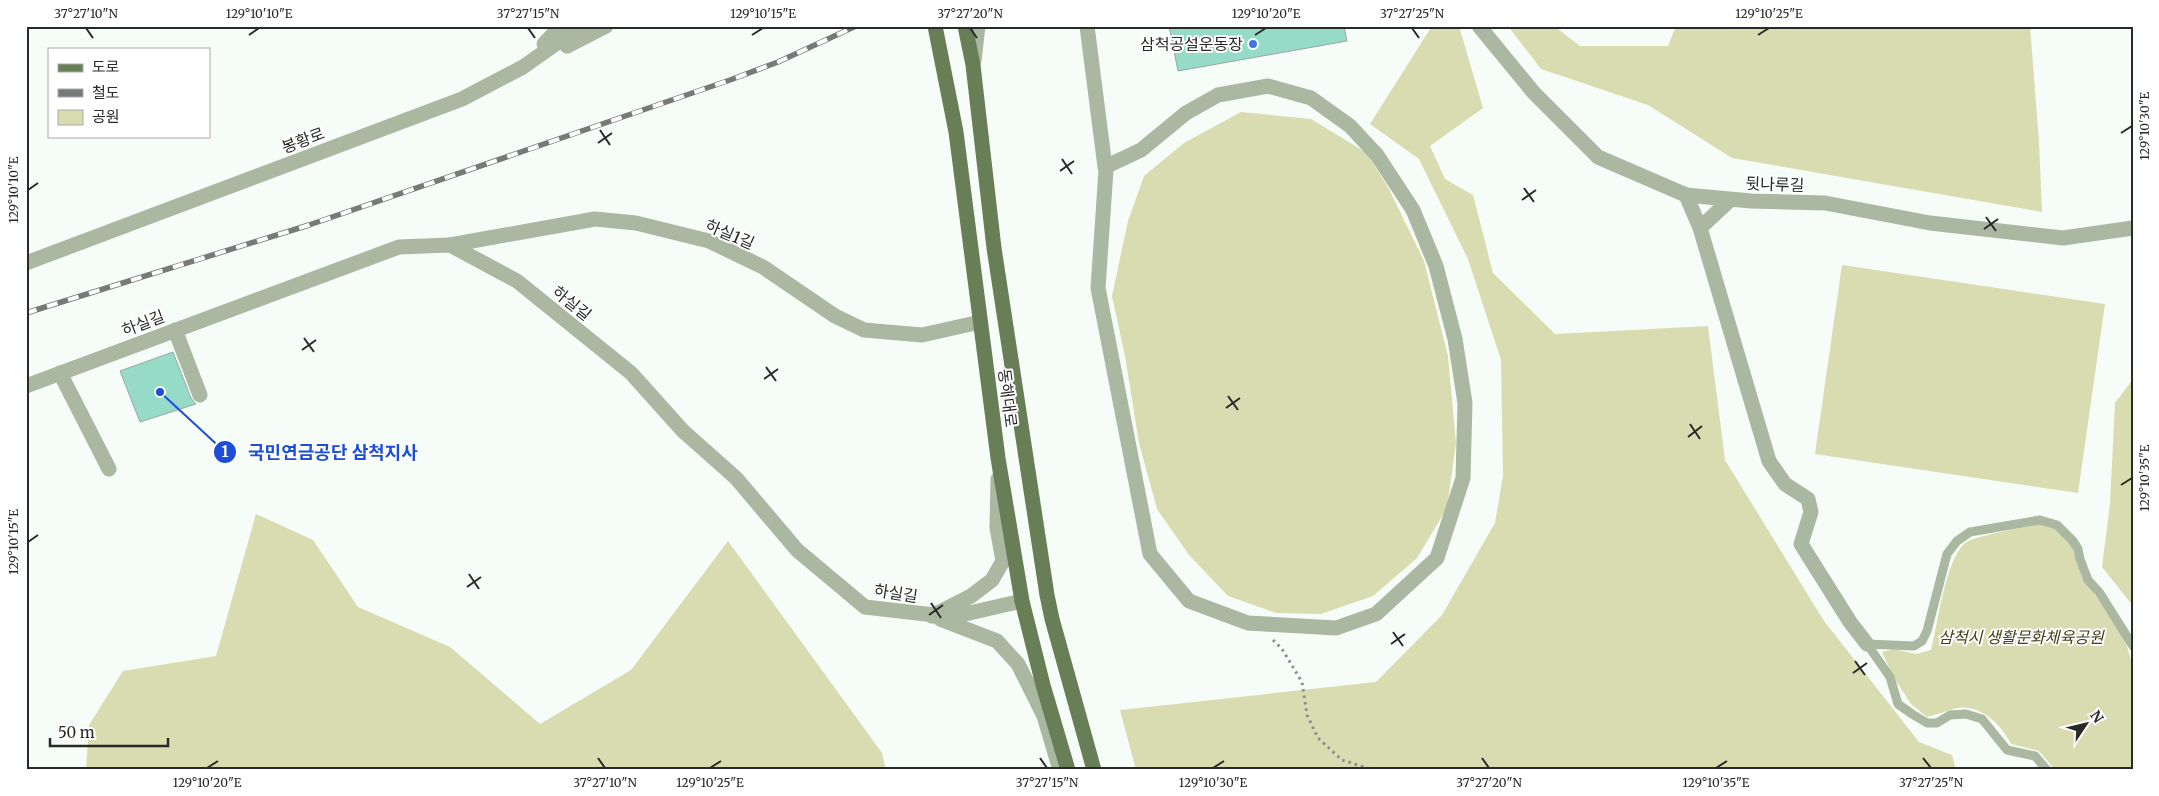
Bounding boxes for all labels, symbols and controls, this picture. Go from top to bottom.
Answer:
text: 37°27'10"N [54,6,118,21]
text: 129°10'10"E [226,6,293,21]
text: 37°27'15"N [497,6,560,21]
text: 129°10'15"E [730,6,796,21]
text: 37°27'20"N [937,6,1003,21]
text: 129°10'20"E [1232,6,1301,21]
text: 37°27'25"N [1380,6,1445,21]
text: 129°10'25"E [1735,6,1803,21]
place label: 삼척공설운동장 [1140,34,1243,54]
marker: 삼척공설운동장 [1247,38,1259,50]
legend [48,48,210,138]
text: 도로 [92,57,120,76]
text: 철도 [92,83,120,102]
text: 129°10'30"E [2137,91,2152,160]
text: 공원 [92,107,120,126]
street label: 봉황로 [279,123,327,157]
text: 129°10'10"E [6,156,21,223]
street label: 뒷나루길 [1745,173,1805,195]
street label: 하실1길 [702,215,758,253]
street label: 하실길 [549,281,595,325]
street label: 하실길 [119,306,167,340]
street label: 동해대로 [994,368,1022,429]
callout: 국민연금공단 삼척지사 [213,436,428,469]
text: 국민연금공단 삼척지사 [248,441,418,464]
text: 1 [222,442,229,461]
text: 129°10'35"E [2137,444,2152,511]
text: 129°10'15"E [6,509,21,575]
street label: 하실길 [873,580,919,606]
park label: 삼척시 생활문화체육공원 [1938,627,2105,647]
north arrow [2062,698,2112,748]
text: N [2086,707,2107,726]
scale bar [50,716,168,748]
text: 50 m [58,723,95,742]
text: 129°10'20"E [173,775,242,790]
text: 37°27'10"N [573,775,637,790]
text: 129°10'25"E [676,775,744,790]
text: 37°27'15"N [1016,775,1079,790]
text: 129°10'30"E [1179,775,1248,790]
text: 37°27'20"N [1456,775,1522,790]
text: 129°10'35"E [1683,775,1750,790]
text: 37°27'25"N [1899,775,1964,790]

